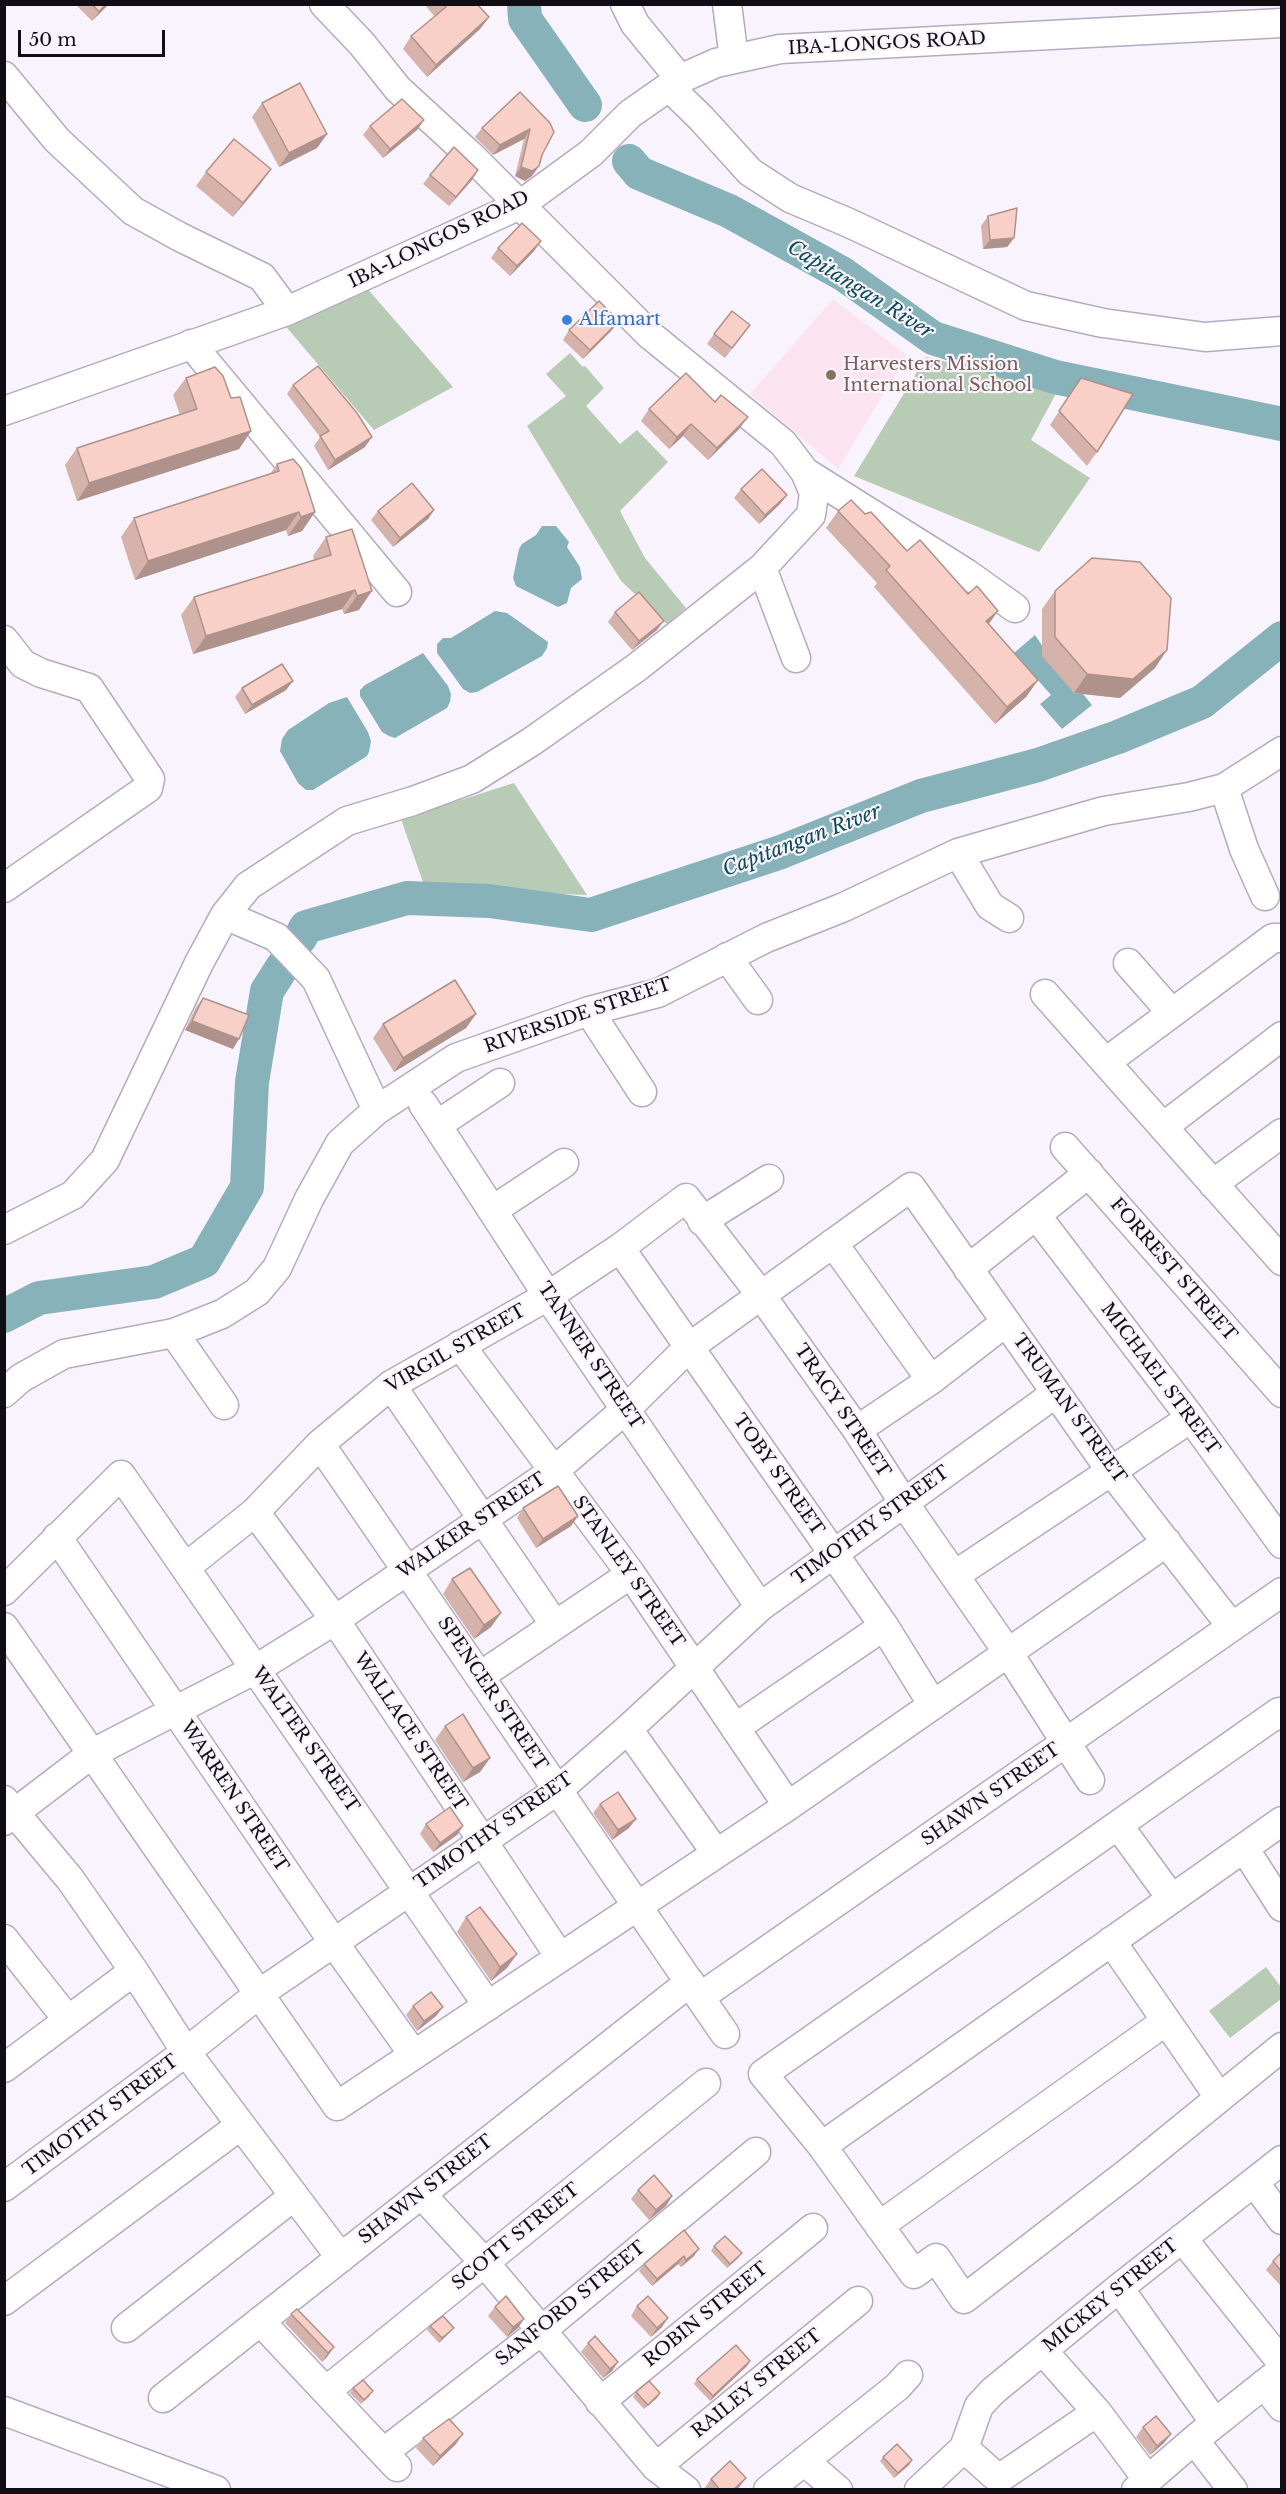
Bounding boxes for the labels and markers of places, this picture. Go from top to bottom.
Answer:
place label: Alfamart [579,309,661,331]
marker: Alfamart [560,313,574,327]
place label: Harvesters Mission International School [843,354,1032,397]
marker: Harvesters Mission International School [824,368,838,382]

